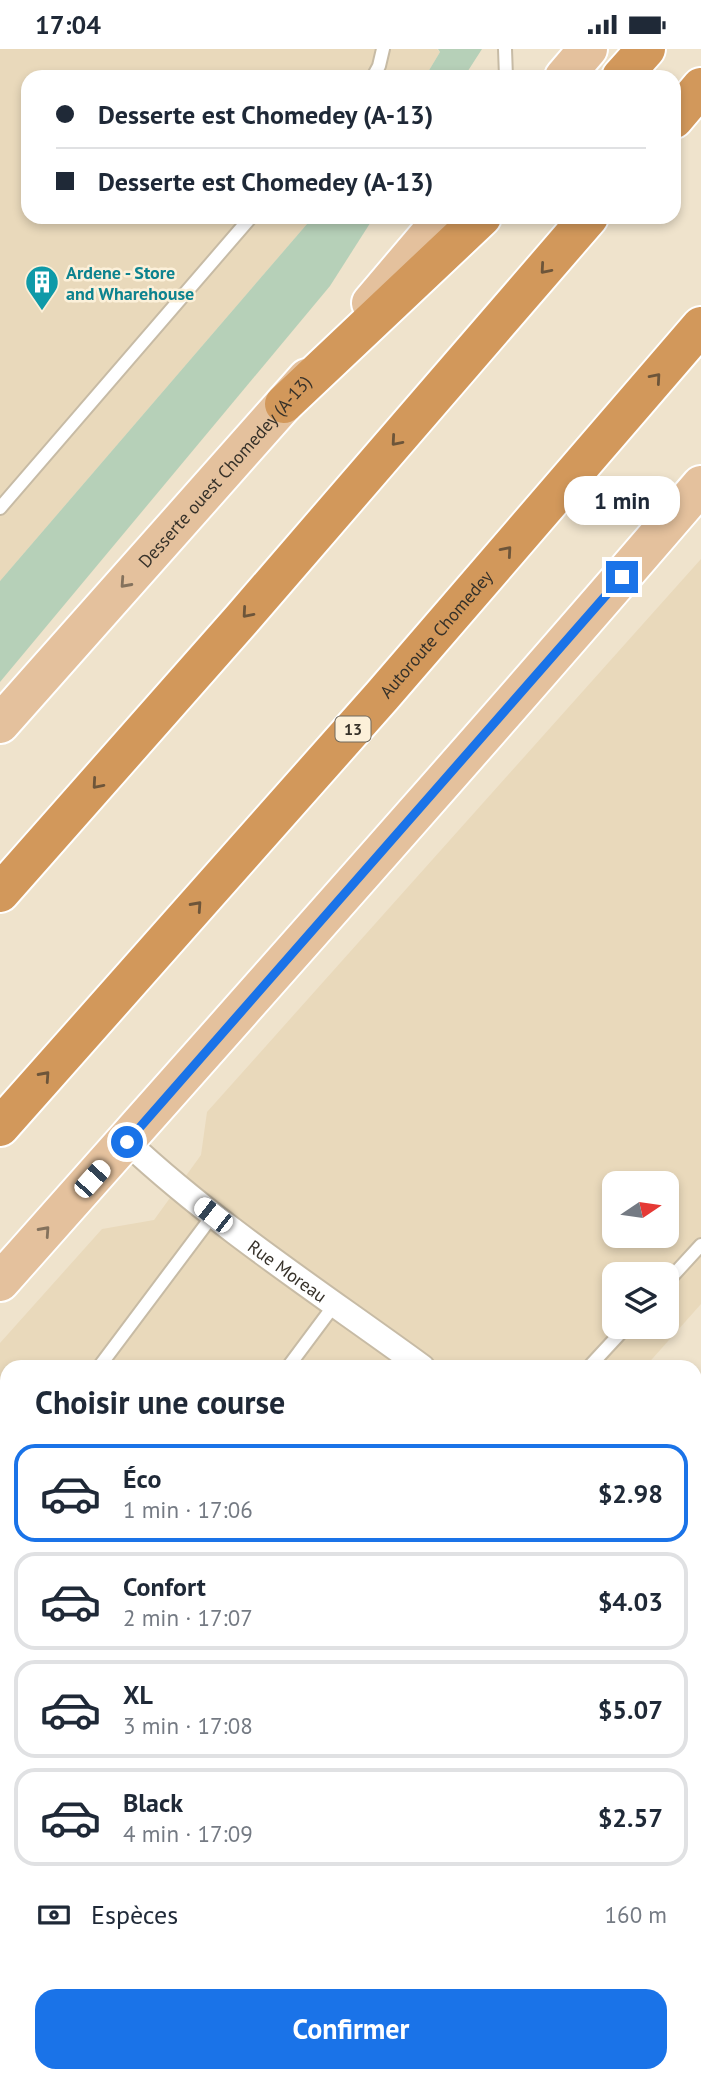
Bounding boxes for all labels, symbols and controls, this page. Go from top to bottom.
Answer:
text: 17:04 [35,8,101,41]
text: Desserte est Chomedey (A-13) [98,98,433,131]
text: Desserte est Chomedey (A-13) [98,165,433,198]
one-way arrow [541,260,553,273]
place label: Ardene - Store and Wharehouse [66,261,194,305]
building icon: Ardene - Store and Wharehouse [23,263,61,312]
street label: Desserte ouest Chomedey (A-13) [133,370,316,572]
one-way arrow [648,374,660,387]
one-way arrow [392,432,404,445]
callout: 1 min [564,475,680,525]
text: 1 min [594,486,650,515]
one-way arrow [499,546,511,559]
route end [606,561,638,593]
street label: Autoroute Chomedey [374,565,497,703]
one-way arrow [121,575,133,588]
one-way arrow [243,605,255,618]
road number: 13 [336,716,370,741]
one-way arrow [93,775,105,788]
one-way arrow [188,902,201,915]
one-way arrow [37,1072,50,1085]
route start [111,1126,143,1158]
car [71,1156,114,1202]
north arrow [602,1171,679,1248]
map controls [602,1171,679,1339]
car [190,1194,237,1236]
one-way arrow [37,1226,50,1239]
street label: Rue Moreau [244,1234,332,1307]
button: layers [602,1262,679,1339]
text: Choisir une course [35,1381,285,1423]
icon: car [39,1462,102,1525]
text: Éco [123,1462,161,1495]
text: $2.98 [598,1477,663,1510]
text: 1 min · 17:06 [123,1495,253,1524]
icon: car [39,1570,102,1633]
text: Confort [123,1570,206,1603]
text: $4.03 [598,1585,663,1618]
text: 2 min · 17:07 [123,1603,253,1632]
icon: car [39,1678,102,1741]
text: XL [123,1678,153,1711]
text: $5.07 [598,1693,663,1726]
text: 3 min · 17:08 [123,1711,253,1740]
icon: car [39,1786,102,1849]
text: Black [123,1786,183,1819]
text: $2.57 [598,1801,663,1834]
text: 4 min · 17:09 [123,1819,253,1848]
icon: cash [35,1896,73,1934]
text: Espèces [91,1898,178,1931]
text: 160 m [605,1900,667,1929]
button: Confirmer [35,1989,667,2069]

